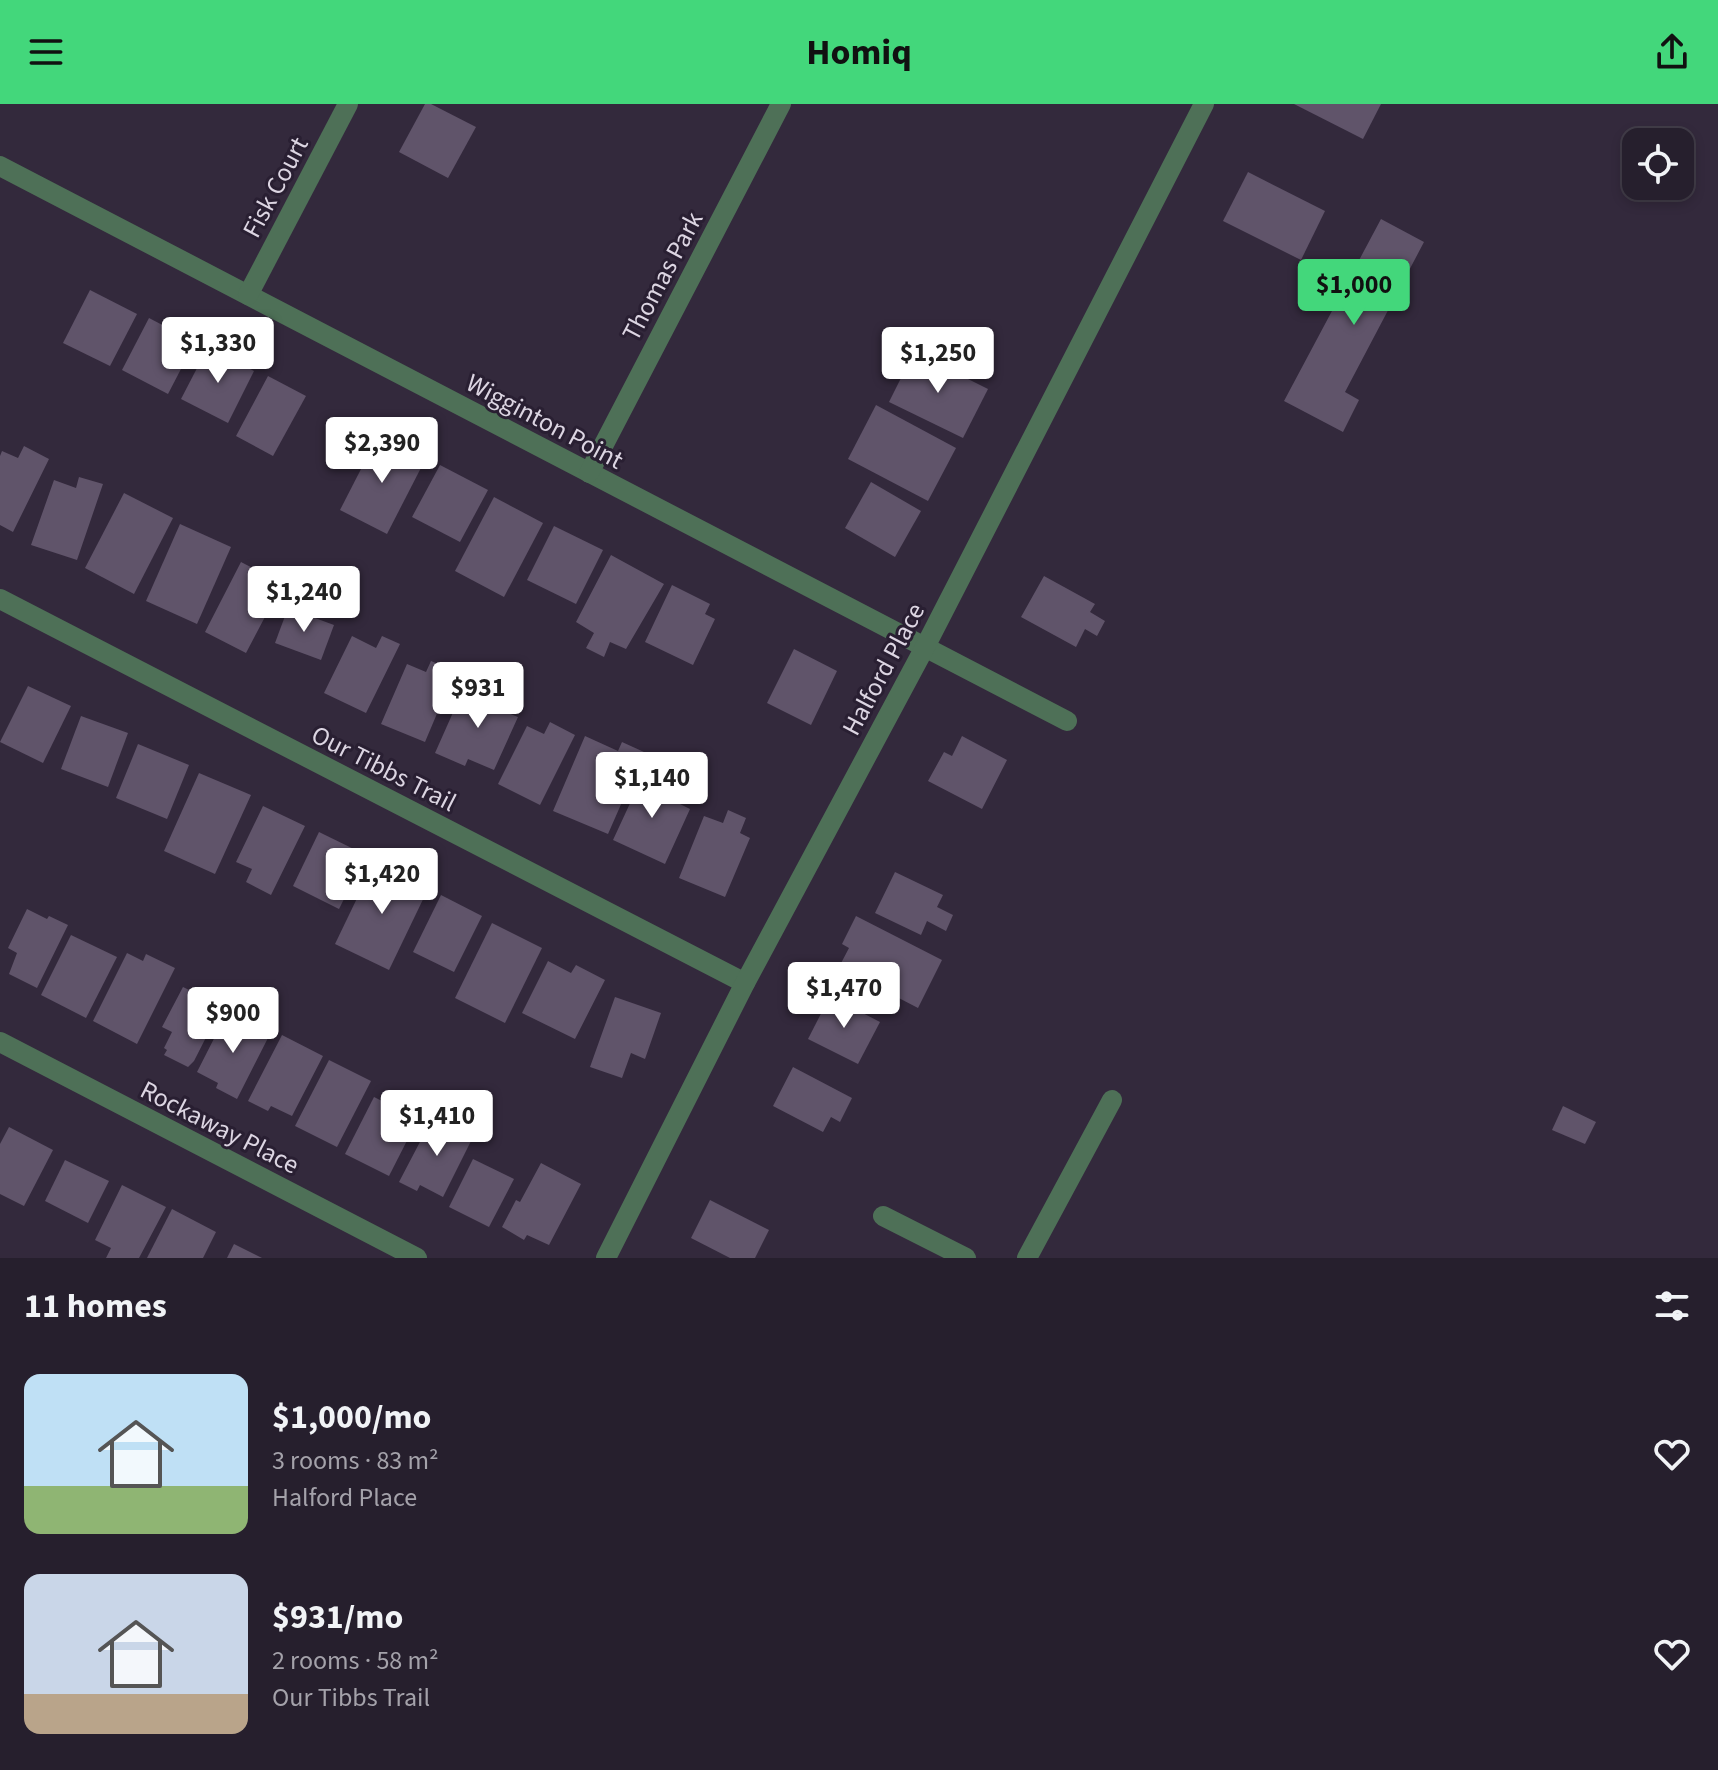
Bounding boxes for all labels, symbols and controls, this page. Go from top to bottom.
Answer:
text: Homiq [806,27,912,78]
icon: menu [24,30,68,74]
icon: share [1650,30,1694,74]
map controls [1622,128,1694,200]
button: locate [1622,128,1694,200]
street label: Fisk Court [233,130,317,244]
street label: Thomas Park [613,205,712,347]
pin: $1,000 [1289,259,1419,327]
text: $1,000 [1316,266,1392,303]
pin: $1,330 [153,317,283,385]
text: $1,330 [180,324,256,361]
pin: $1,250 [873,327,1003,395]
text: $1,250 [900,334,976,371]
street label: Wigginton Point [460,364,630,479]
pin: $2,390 [317,417,447,485]
text: $2,390 [344,424,420,461]
pin: $1,240 [239,566,369,634]
text: $1,240 [266,573,342,610]
street label: Halford Place [833,596,934,742]
pin: $931 [431,662,525,730]
text: $931 [451,669,505,706]
street label: Our Tibbs Trail [305,716,463,821]
pin: $1,140 [587,752,717,820]
text: $1,140 [614,759,690,796]
pin: $1,420 [317,848,447,916]
text: $1,420 [344,855,420,892]
pin: $1,470 [779,962,909,1030]
text: $1,470 [806,969,882,1006]
pin: $900 [186,987,280,1055]
text: $900 [206,994,260,1031]
street label: Rockaway Place [134,1072,306,1183]
pin: $1,410 [372,1090,502,1158]
text: $1,410 [399,1097,475,1134]
text: 11 homes [24,1282,167,1331]
icon: filters [1650,1284,1694,1328]
text: $1,000/mo [272,1393,432,1442]
icon: home [88,1406,184,1502]
icon: heart [1650,1432,1694,1476]
text: 3 rooms · 83 m² [272,1442,439,1479]
text: Halford Place [272,1479,417,1516]
text: $931/mo [272,1593,403,1642]
icon: home [88,1606,184,1702]
icon: heart [1650,1632,1694,1676]
text: 2 rooms · 58 m² [272,1642,439,1679]
text: Our Tibbs Trail [272,1679,430,1716]

